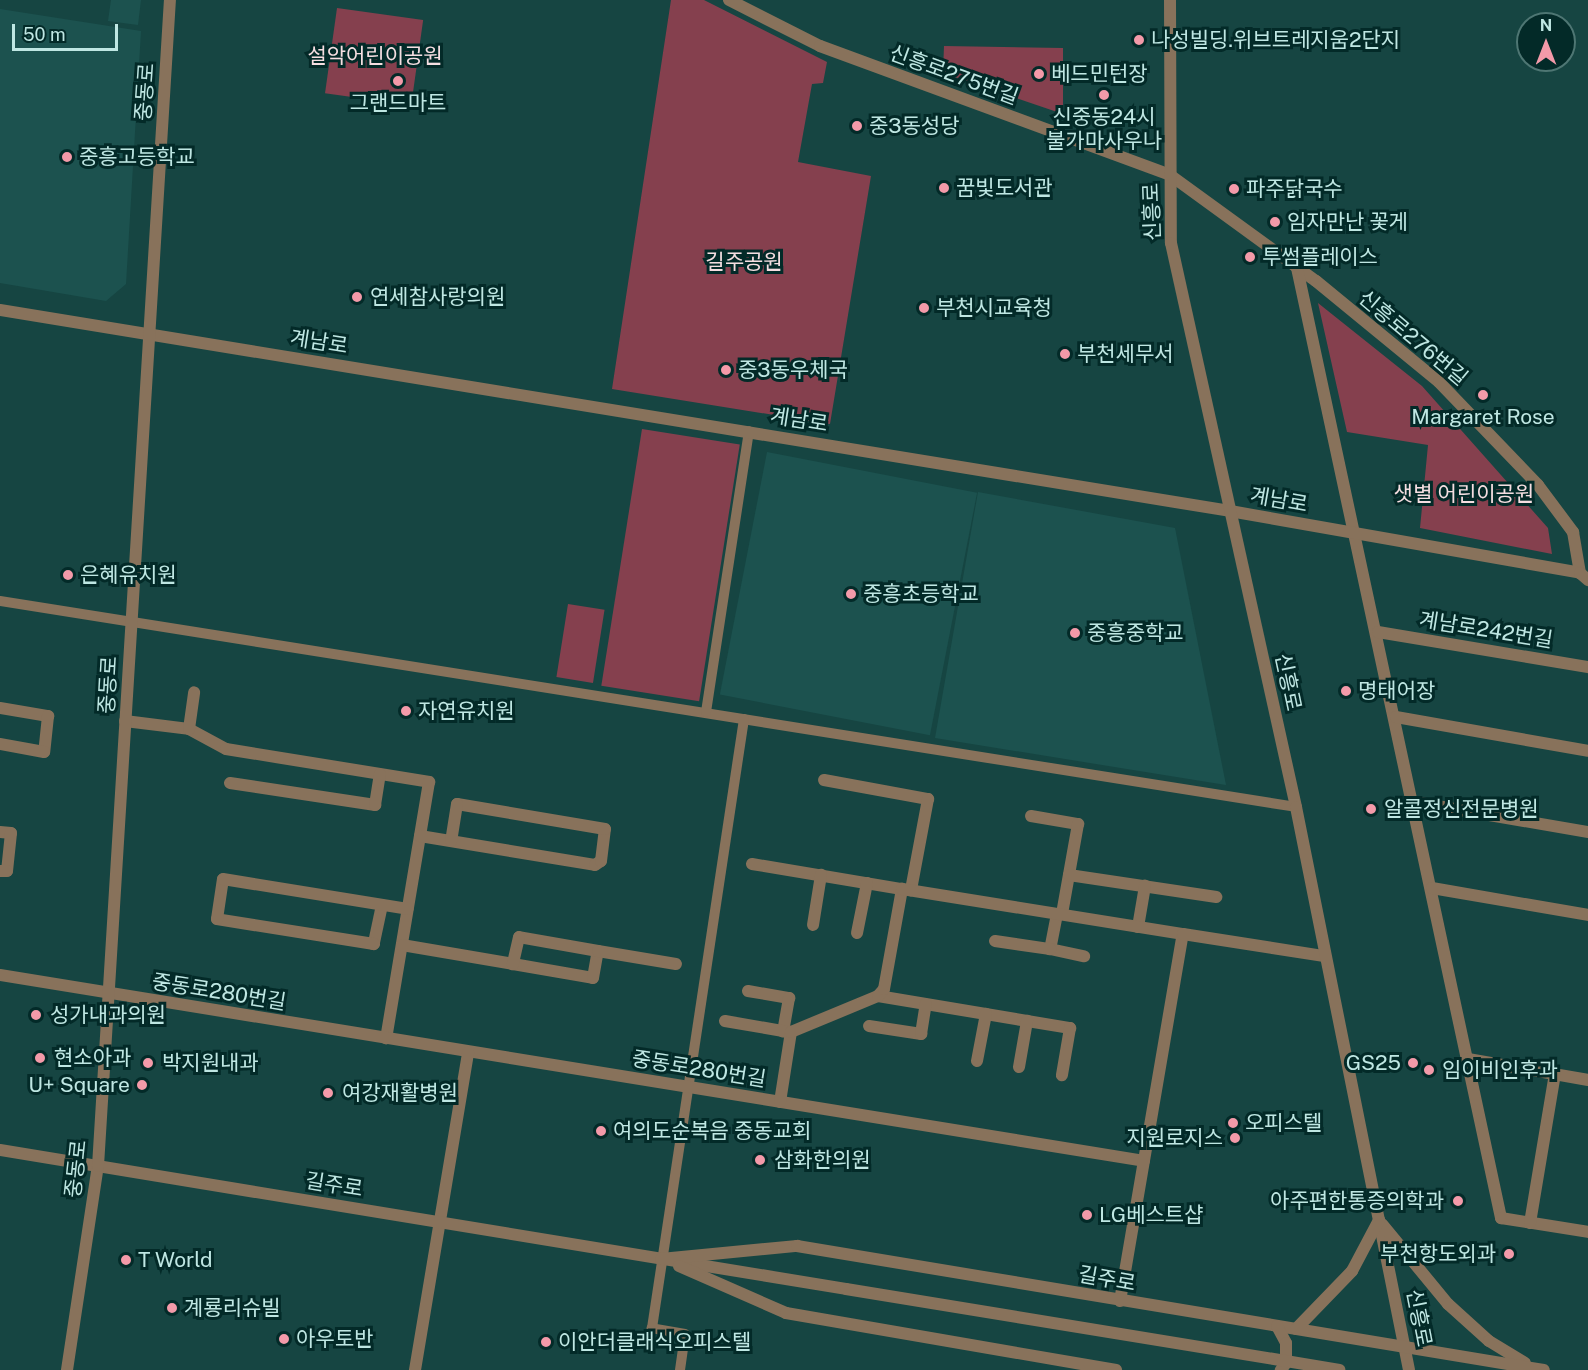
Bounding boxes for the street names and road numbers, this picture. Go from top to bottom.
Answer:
street label: 신흥로275번길 [886,40,1022,110]
street label: 중동로 [130,62,160,122]
street label: 신흥로 [1138,183,1166,241]
street label: 신흥로276번길 [1353,285,1473,391]
street label: 계남로 [288,325,350,359]
street label: 계남로 [768,403,830,437]
street label: 계남로 [1248,483,1310,517]
street label: 계남로242번길 [1417,607,1555,653]
street label: 신흥로 [1270,651,1306,713]
street label: 중동로 [94,655,122,715]
street label: 중동로280번길 [150,969,288,1015]
street label: 중동로280번길 [630,1046,768,1092]
street label: 중동로 [60,1139,92,1199]
street label: 길주로 [303,1168,365,1202]
street label: 길주로 [1076,1262,1138,1296]
street label: 신흥로 [1401,1287,1437,1349]

